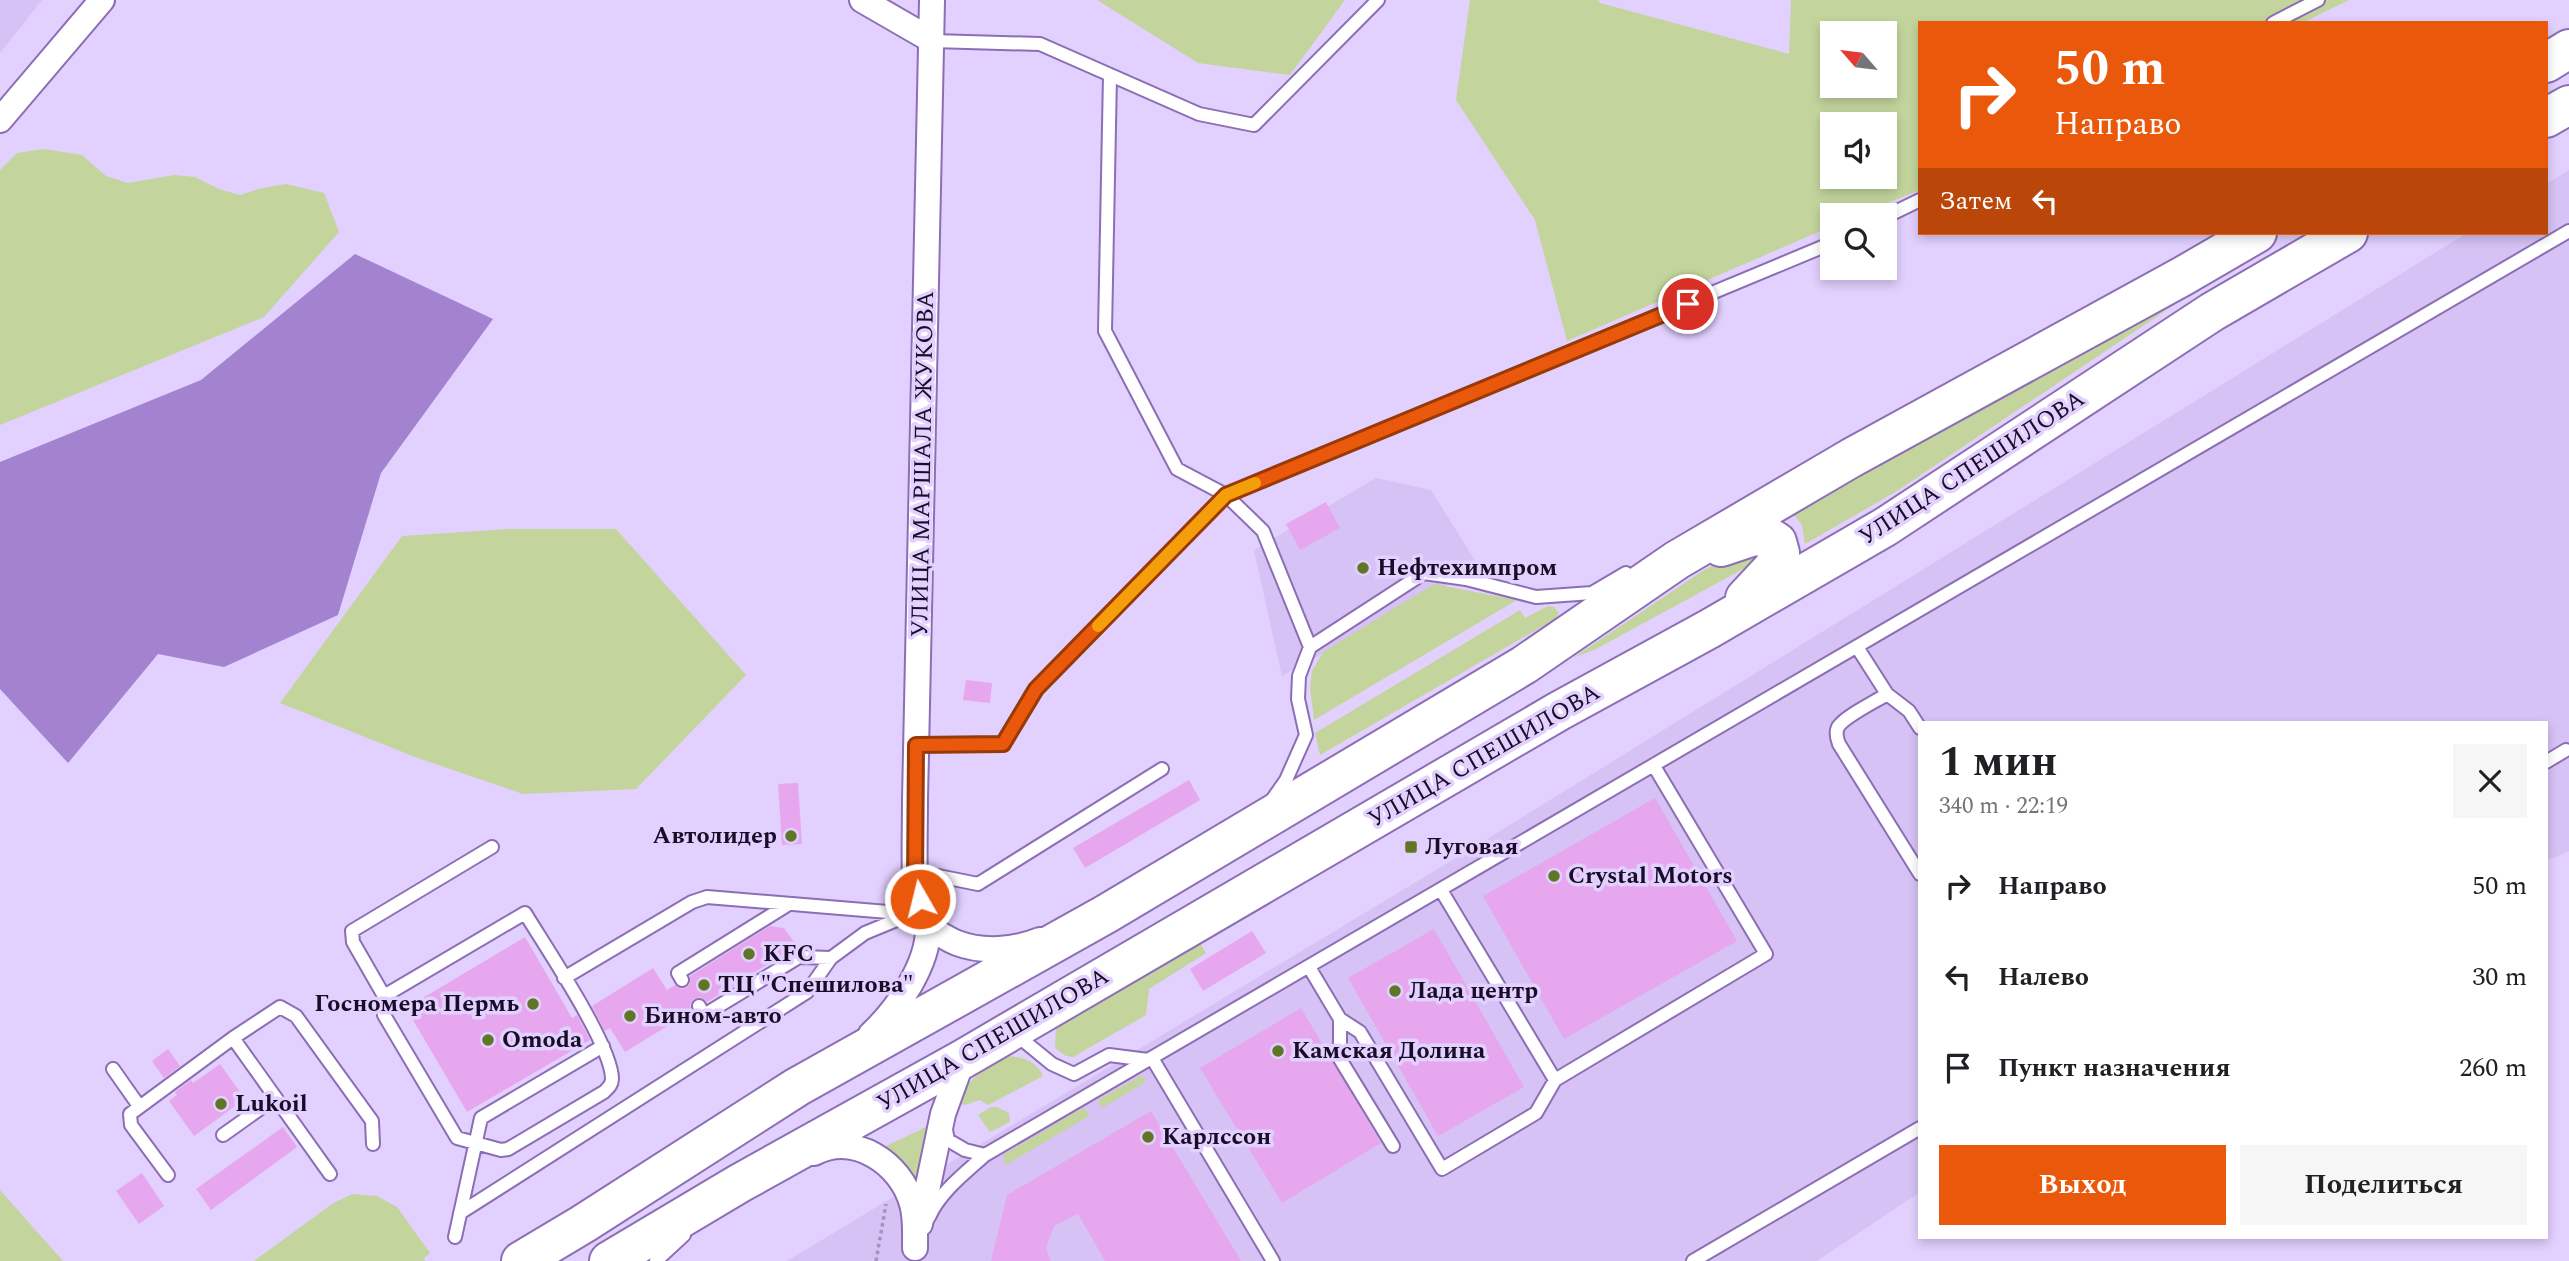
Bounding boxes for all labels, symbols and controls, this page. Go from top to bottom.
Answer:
north arrow [1820,21,1897,98]
map controls [1820,21,1897,280]
text: 50 m [2054,32,2165,107]
icon: right [1939,49,2030,140]
text: Направо [2054,100,2181,149]
button: sound [1820,112,1897,189]
text: Затем [1939,181,2012,221]
icon: left [2026,182,2064,220]
button: search [1820,203,1897,280]
pin [1658,274,1718,334]
icon: arrive [1669,285,1707,323]
street label: УЛИЦА МАРШАЛА ЖУКОВА [902,291,944,637]
street label: УЛИЦА СПЕШИЛОВА [1852,381,2092,555]
place label: Нефтехимпром [1377,550,1557,586]
marker: Нефтехимпром [1355,560,1371,576]
street label: УЛИЦА СПЕШИЛОВА [1361,675,1607,837]
text: 1 мин [1939,731,2057,794]
button: close [2453,744,2527,818]
text: 340 m · 22:19 [1939,789,2068,824]
place label: Автолидер [653,818,777,854]
marker: Автолидер [783,828,799,844]
place label: Луговая [1425,829,1518,865]
marker: Луговая [1403,839,1419,855]
place label: Crystal Motors [1568,858,1733,894]
position arrow [883,862,957,936]
text: Направо [1998,866,2107,906]
text: 50 m [2472,866,2527,906]
icon: right [1939,867,1977,905]
marker: Crystal Motors [1546,868,1562,884]
place label: KFC [763,936,814,972]
marker: KFC [741,946,757,962]
text: Налево [1998,957,2089,997]
text: 30 m [2472,957,2527,997]
icon: left [1939,958,1977,996]
street label: УЛИЦА СПЕШИЛОВА [870,959,1116,1121]
place label: ТЦ "Спешилова" [718,967,914,1003]
place label: Лада центр [1409,973,1538,1009]
marker: ТЦ "Спешилова" [696,977,712,993]
marker: Лада центр [1387,983,1403,999]
place label: Госномера Пермь [314,986,519,1022]
marker: Госномера Пермь [525,996,541,1012]
place label: Бином-авто [644,998,782,1034]
marker: Бином-авто [622,1008,638,1024]
place label: Omoda [502,1022,583,1058]
marker: Omoda [480,1032,496,1048]
place label: Камская Долина [1292,1033,1486,1069]
marker: Камская Долина [1270,1043,1286,1059]
text: Пункт назначения [1998,1048,2231,1088]
text: 260 m [2459,1048,2527,1088]
icon: arrive [1939,1049,1977,1087]
place label: Lukoil [235,1086,308,1122]
marker: Lukoil [213,1096,229,1112]
place label: Карлссон [1162,1119,1271,1155]
marker: Карлссон [1140,1129,1156,1145]
button: Выход [1939,1145,2226,1225]
button: Поделиться [2240,1145,2527,1225]

